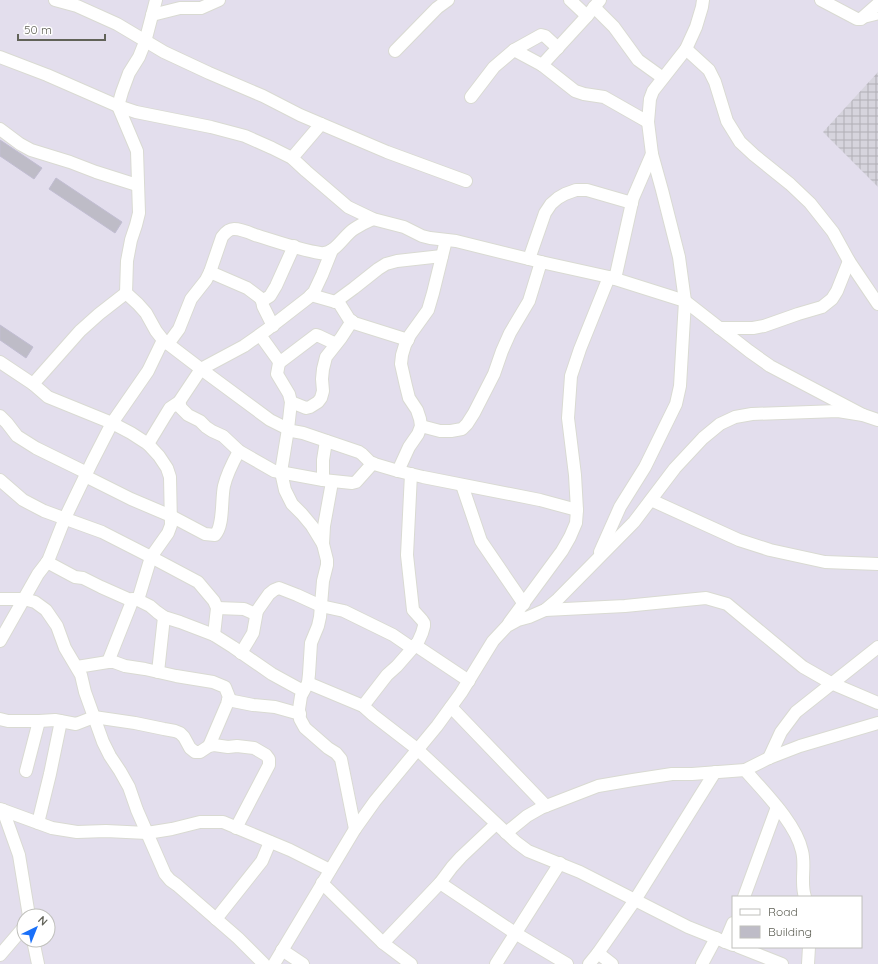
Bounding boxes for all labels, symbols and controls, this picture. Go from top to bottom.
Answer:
scale bar [18,16,105,42]
text: 50 m [24,22,52,37]
legend [732,896,862,948]
text: Road [768,904,798,919]
north arrow [16,908,56,948]
text: N [35,913,51,929]
text: Building [768,924,812,939]

